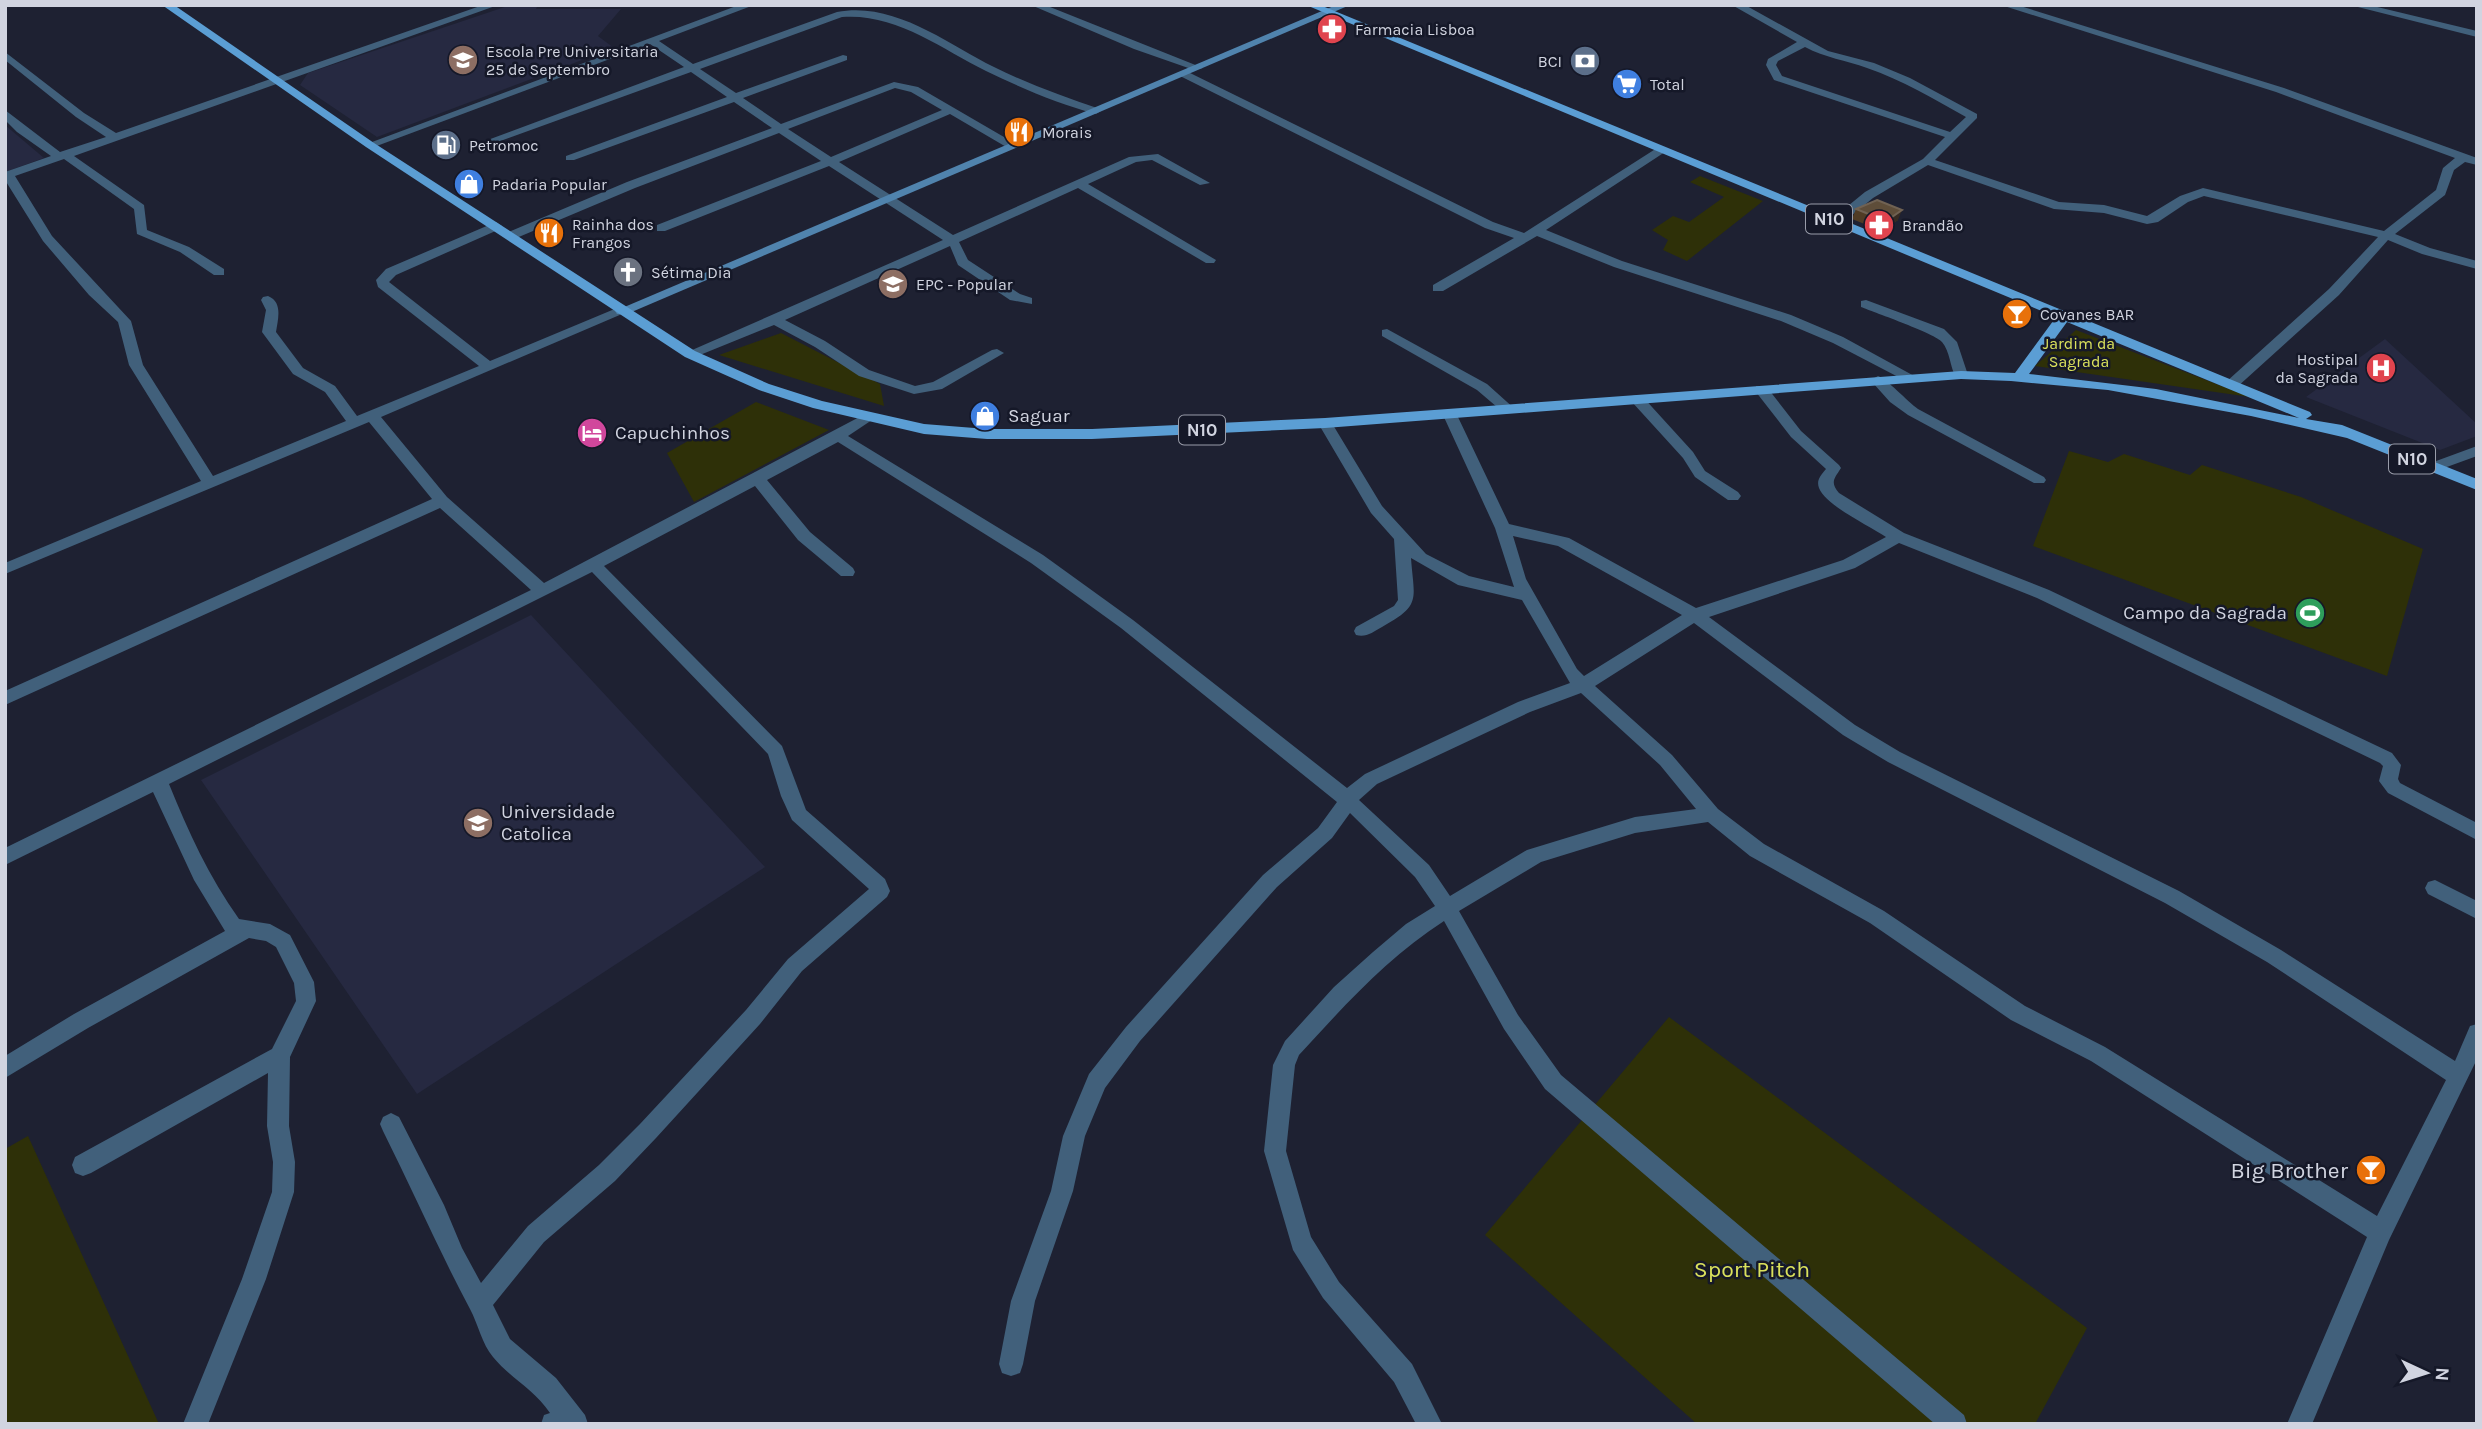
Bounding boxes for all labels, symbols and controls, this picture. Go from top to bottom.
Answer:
pharmacy icon: Farmacia Lisboa [1315,12,1349,46]
place label: Farmacia Lisboa [1355,20,1475,39]
place label: Escola Pre Universitaria 25 de Septembro [486,42,658,79]
school or university icon: Escola Pre Universitaria 25 de Septembro [446,43,480,77]
bank icon: BCI [1568,44,1602,78]
place label: BCI [1538,52,1562,71]
supermarket icon: Total [1610,67,1644,101]
place label: Total [1650,75,1685,94]
restaurant icon: Morais [1002,115,1036,149]
place label: Morais [1042,123,1092,142]
fuel station icon: Petromoc [429,128,463,162]
place label: Petromoc [469,136,539,155]
shop icon: Padaria Popular [452,167,486,201]
place label: Padaria Popular [492,175,607,194]
road number: N10 [1806,204,1852,233]
pharmacy icon: Brandão [1862,208,1896,242]
place label: Rainha dos Frangos [572,215,654,252]
restaurant icon: Rainha dos Frangos [532,216,566,250]
place label: Brandão [1902,216,1963,235]
church icon: Sétima Dia [611,255,645,289]
place label: Sétima Dia [651,263,731,282]
school or university icon: EPC - Popular [876,267,910,301]
place label: EPC - Popular [916,275,1013,294]
bar icon: Covanes BAR [2000,297,2034,331]
place label: Covanes BAR [2040,305,2134,324]
park label: Jardim da Sagrada [2043,334,2115,371]
place label: Hostipal da Sagrada [2276,350,2358,387]
hospital icon: Hostipal da Sagrada [2364,351,2398,385]
shop icon: Saguar [968,399,1002,433]
place label: Saguar [1008,405,1070,427]
hotel icon: Capuchinhos [575,416,609,450]
road number: N10 [1179,416,1225,444]
place label: Capuchinhos [615,422,730,444]
road number: N10 [2389,444,2435,474]
sports icon: Campo da Sagrada [2293,596,2327,630]
place label: Campo da Sagrada [2123,602,2287,624]
place label: Universidade Catolica [501,801,615,845]
school or university icon: Universidade Catolica [461,806,495,840]
bar icon: Big Brother [2354,1153,2388,1187]
place label: Big Brother [2231,1157,2349,1184]
park label: Sport Pitch [1694,1256,1810,1283]
north arrow [2391,1338,2461,1408]
text: N [2431,1367,2453,1382]

